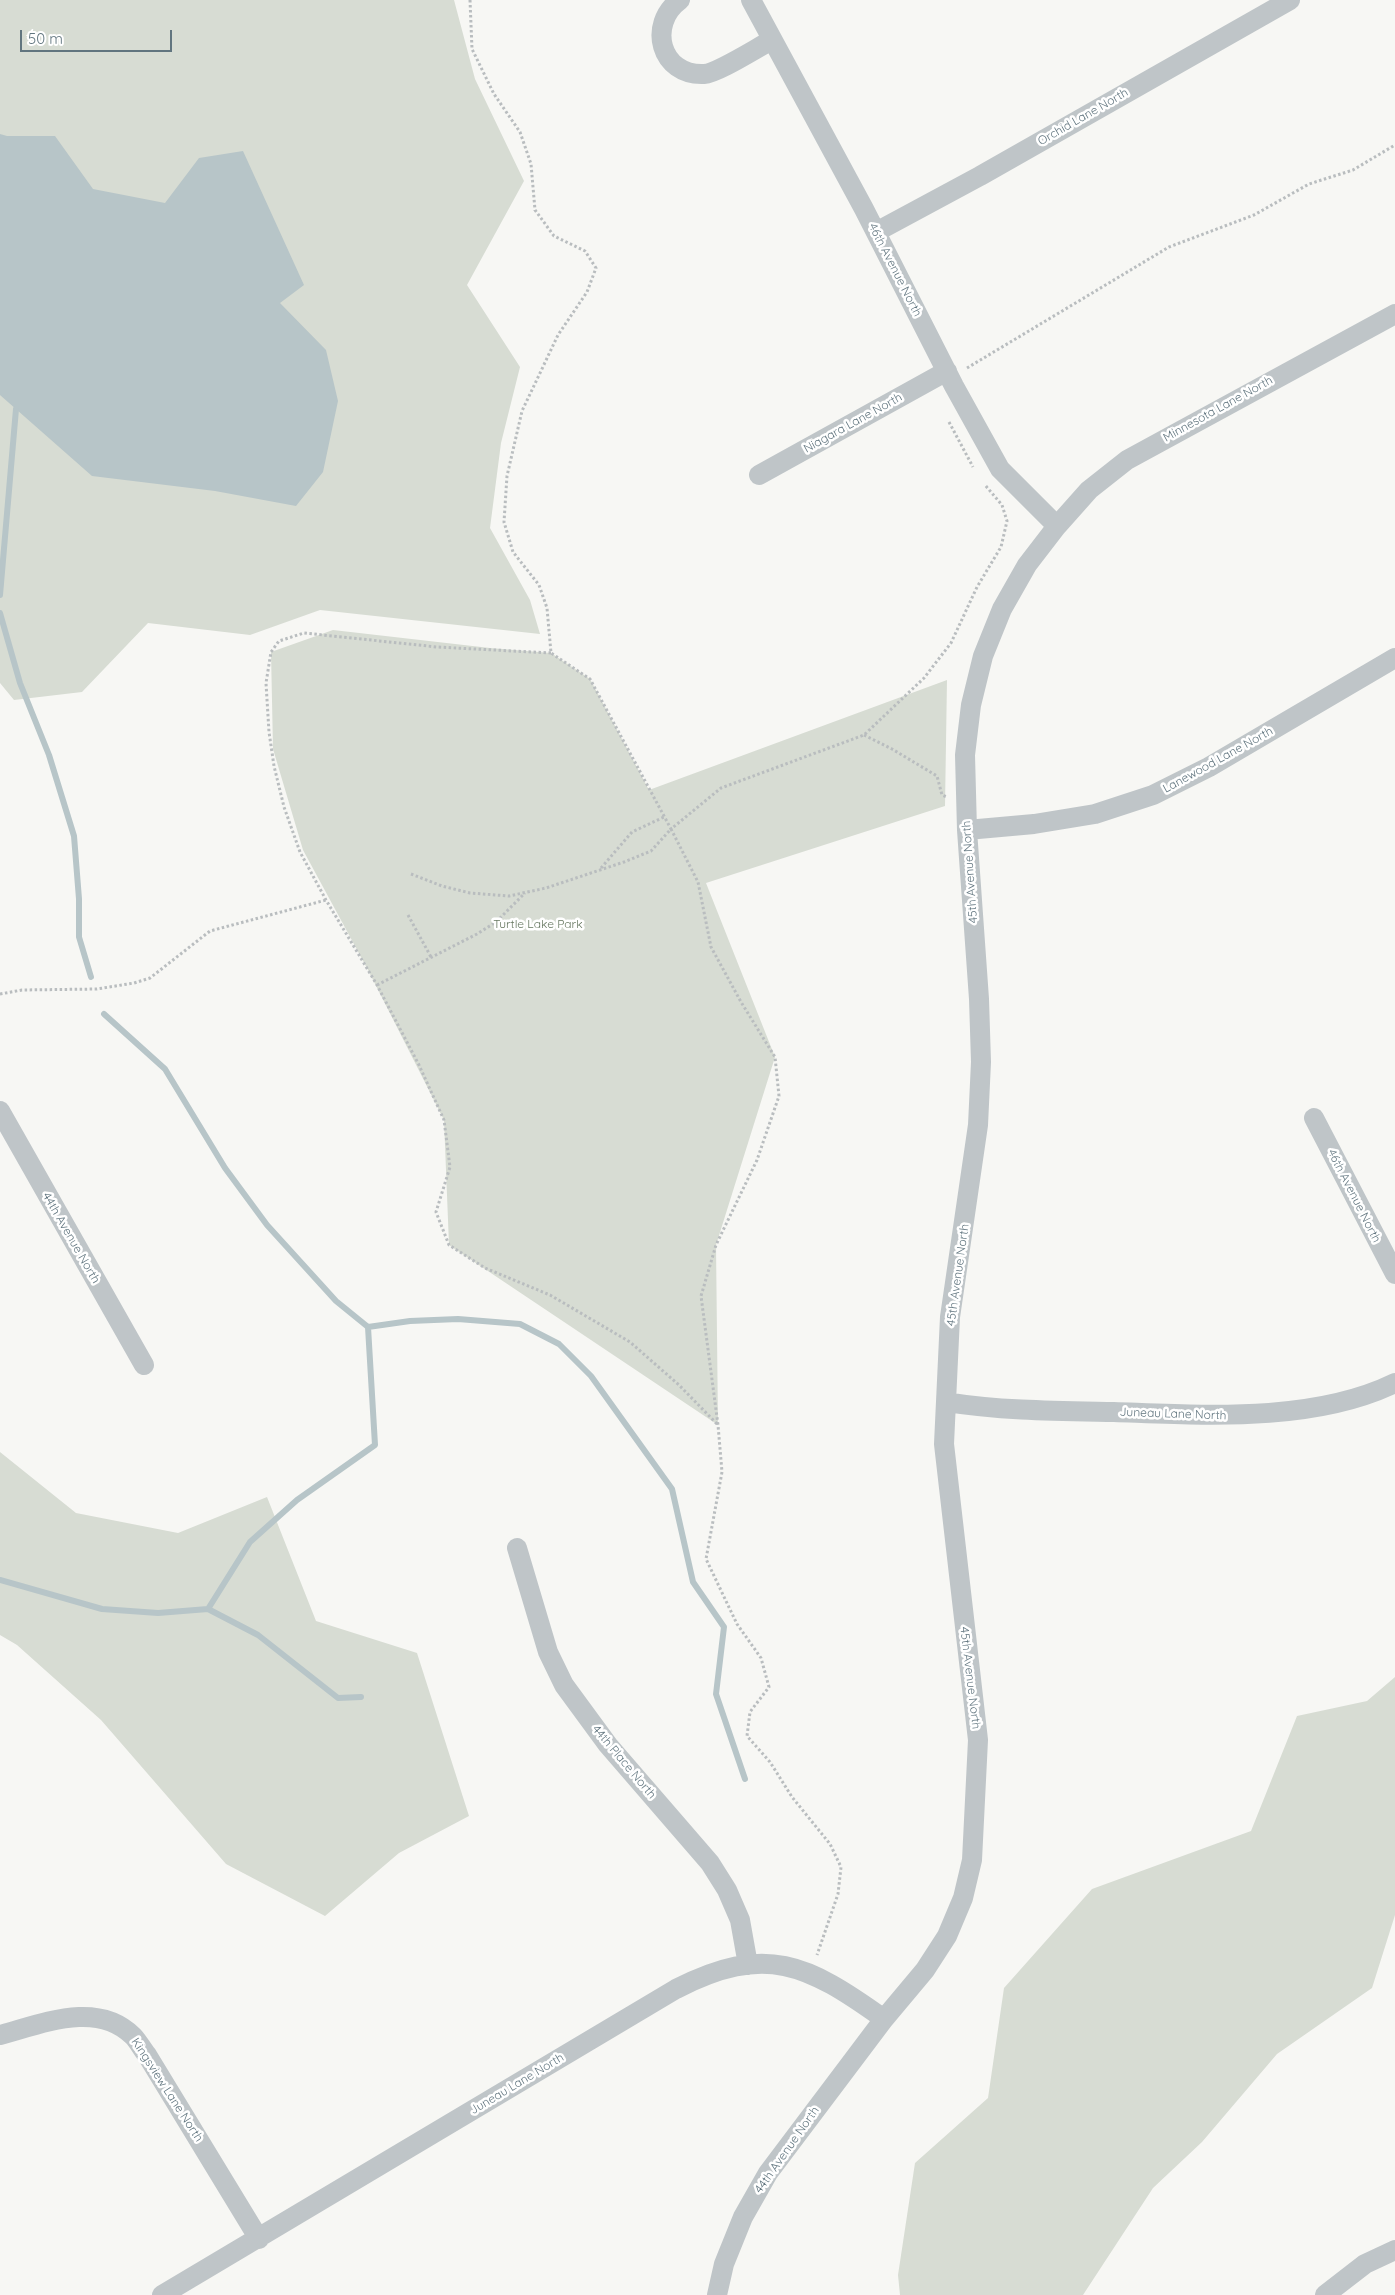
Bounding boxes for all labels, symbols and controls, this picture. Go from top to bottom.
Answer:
scale bar [22,20,175,52]
text: 50 m [28,29,63,48]
street label: Orchid Lane North [1035,85,1131,149]
street label: 46th Avenue North [865,221,925,319]
street label: Minnesota Lane North [1161,373,1275,445]
street label: Niagara Lane North [801,390,905,456]
street label: Lanewood Lane North [1160,724,1276,796]
street label: 45th Avenue North [959,820,981,924]
park label: Turtle Lake Park [493,917,583,931]
street label: 46th Avenue North [1324,1147,1384,1245]
street label: 44th Avenue North [39,1190,103,1286]
street label: 45th Avenue North [944,1223,972,1327]
street label: Juneau Lane North [1119,1405,1227,1423]
street label: 45th Avenue North [957,1626,983,1730]
street label: 44th Place North [589,1722,659,1802]
street label: Kingsview Lane North [128,2035,206,2145]
street label: Juneau Lane North [467,2050,567,2118]
street label: 44th Avenue North [752,2104,822,2196]

